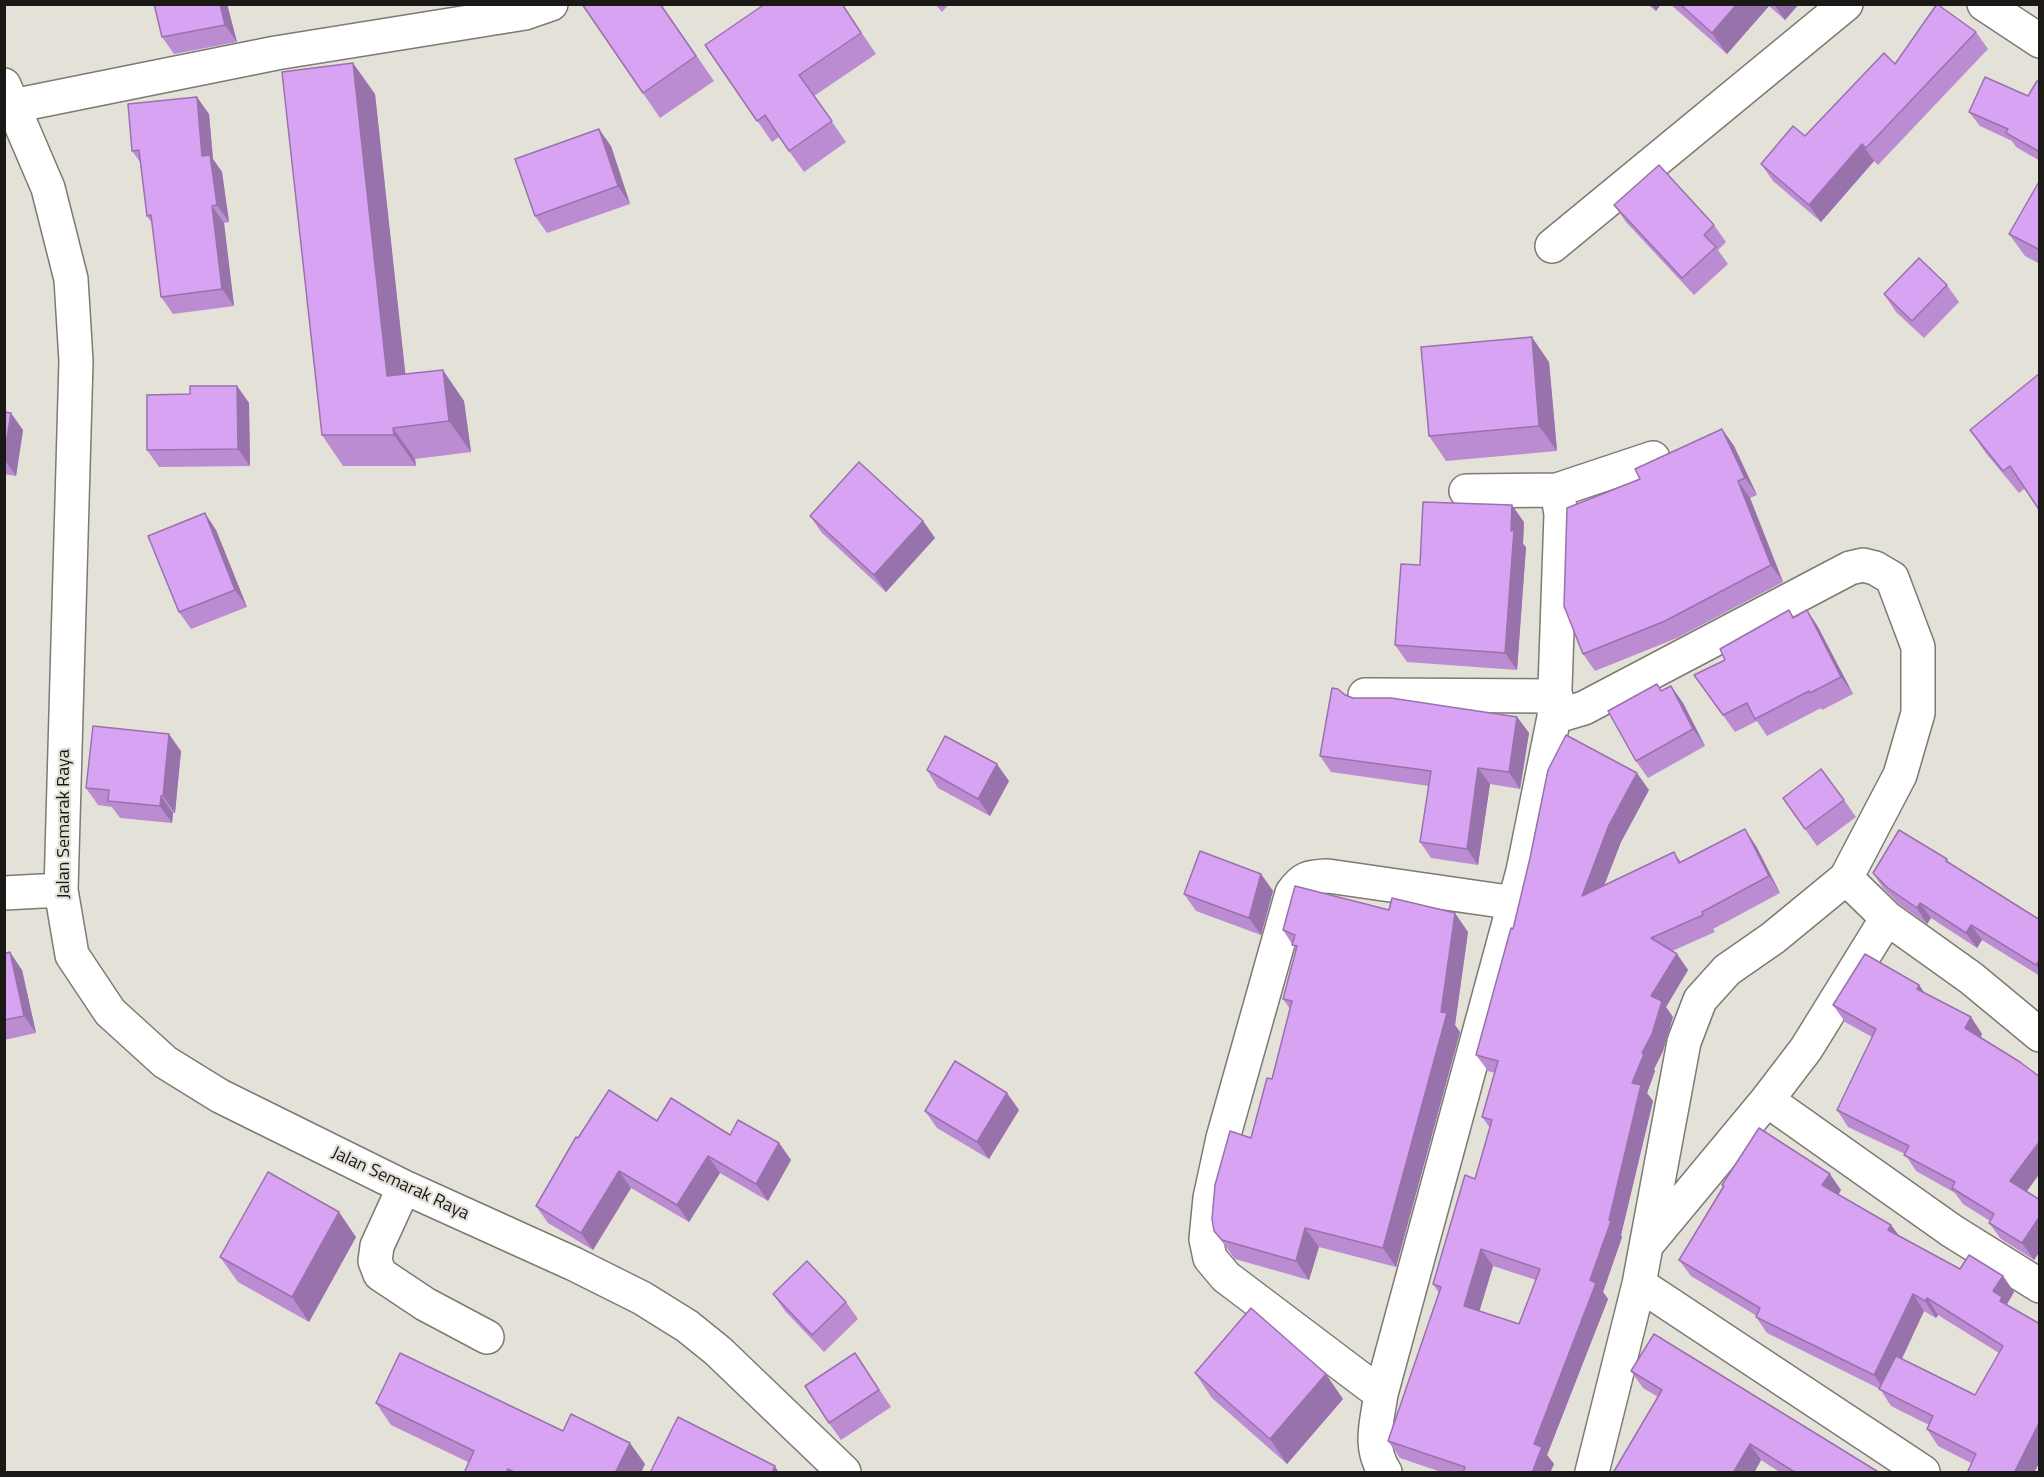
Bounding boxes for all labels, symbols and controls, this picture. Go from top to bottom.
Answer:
street label: Jalan Semarak Raya [54,749,76,899]
street label: Jalan Semarak Raya [328,1143,472,1225]

